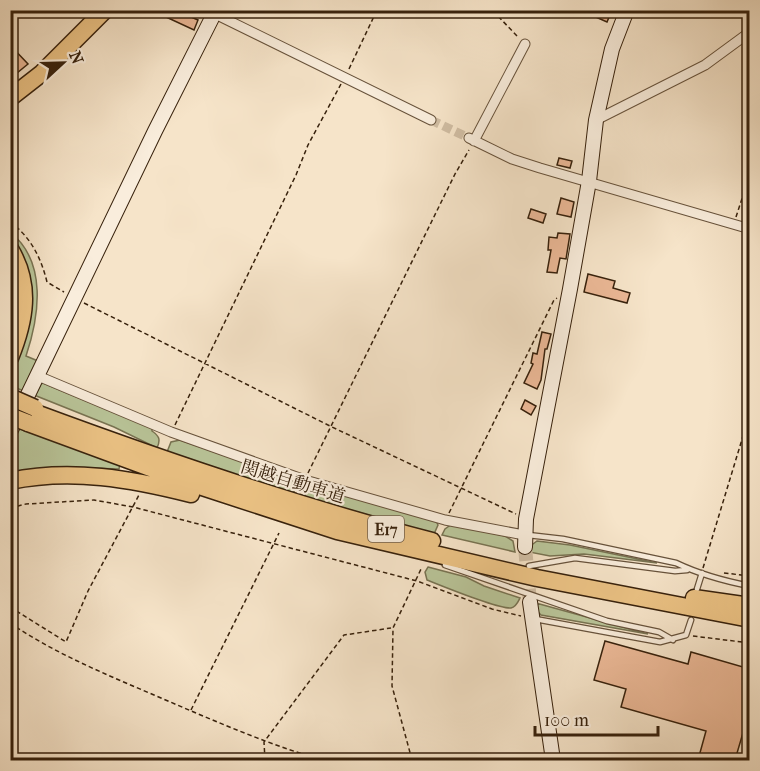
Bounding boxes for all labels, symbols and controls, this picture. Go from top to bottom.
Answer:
north arrow [33,33,93,93]
text: N [65,48,88,68]
street label: 関越自動車道 [238,456,348,508]
road number: E17 [368,516,404,542]
scale bar [535,699,658,737]
text: 100 m [544,710,589,731]

